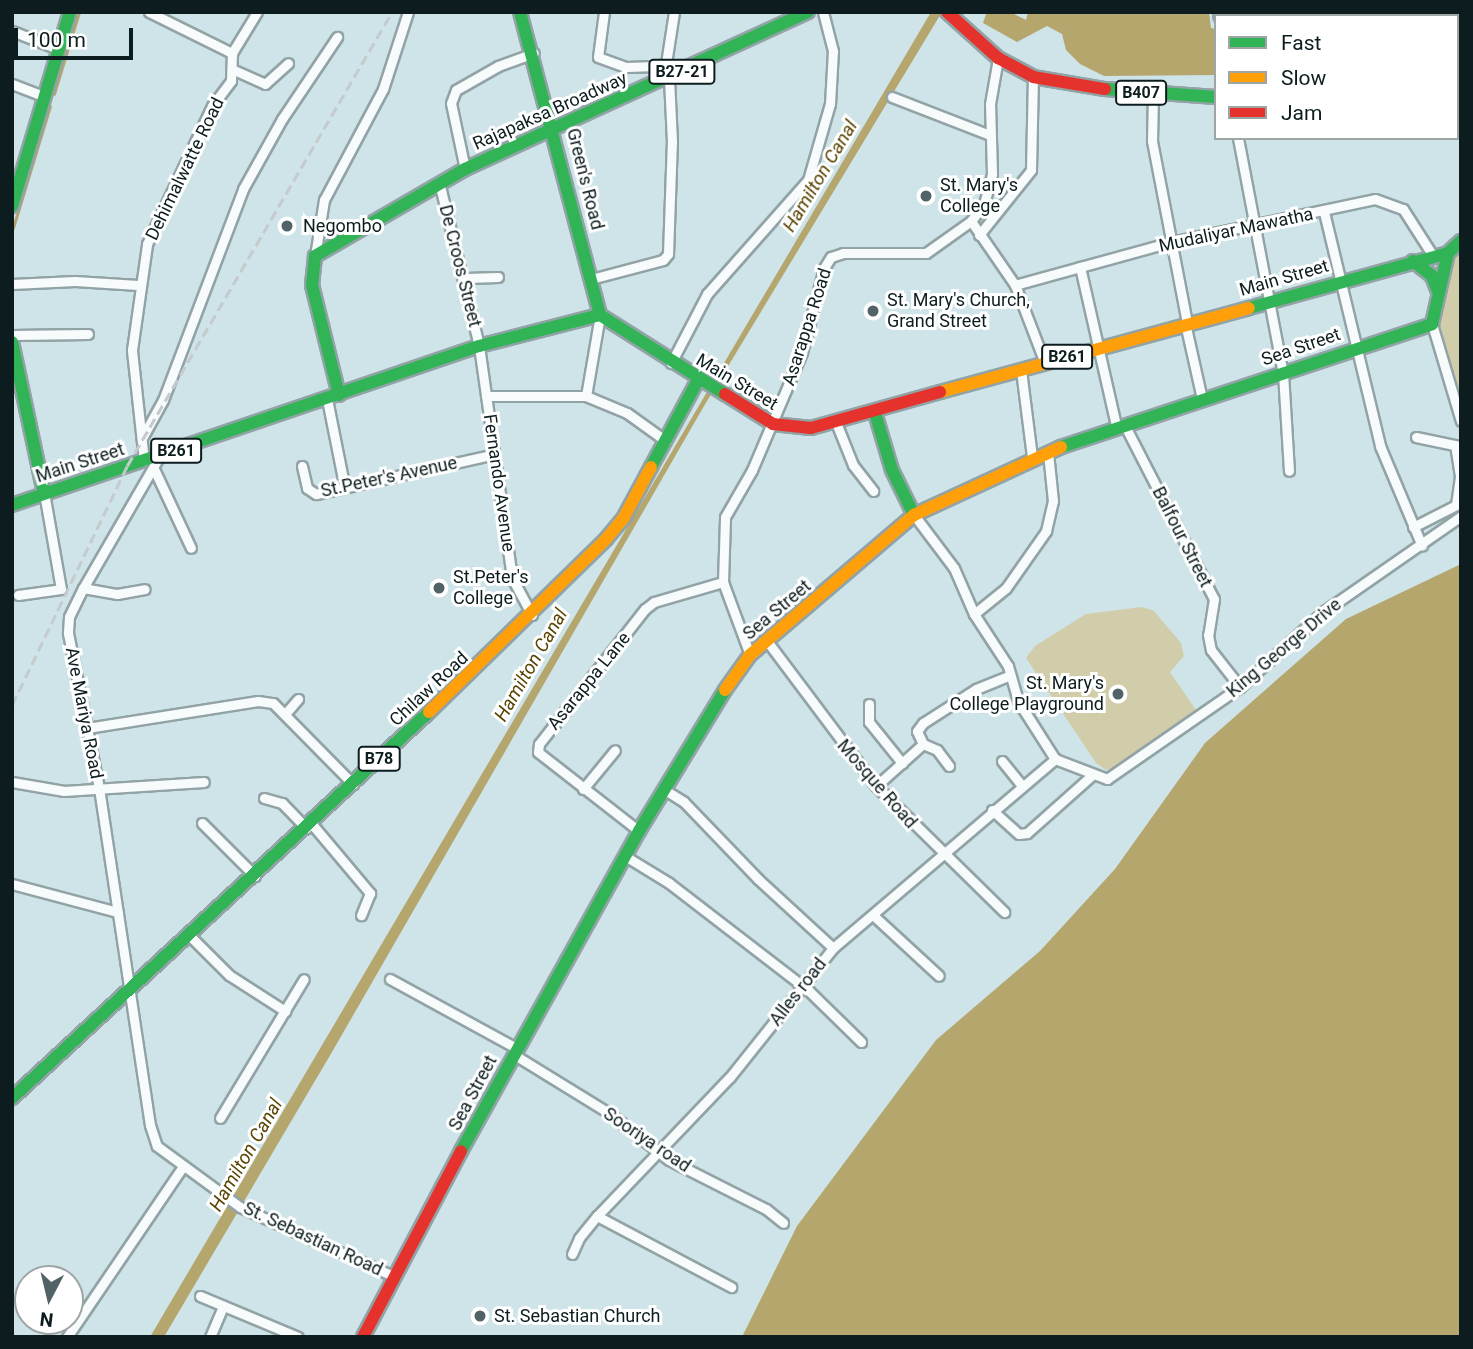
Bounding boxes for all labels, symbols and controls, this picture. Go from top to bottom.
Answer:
scale bar [18,14,136,58]
legend [1214,14,1459,140]
text: 100 m [27,28,86,52]
text: Fast [1281,31,1321,55]
road number: B27-21 [647,60,717,85]
text: Slow [1281,66,1326,90]
street label: Rajapaksa Broadway [470,67,630,155]
road number: B407 [1115,80,1167,106]
street label: Dehimalwatte Road [141,94,229,244]
text: Jam [1281,101,1322,125]
water label: Hamilton Canal [778,116,862,236]
street label: Green's Road [562,126,608,232]
place label: St. Mary's College [940,175,1018,218]
marker: St. Mary's College [918,188,934,204]
street label: De Croos Street [434,203,486,329]
street label: Mudaliyar Mawatha [1157,203,1315,257]
place label: Negombo [303,215,382,237]
marker: Negombo [277,216,297,236]
street label: Main Street [1237,255,1331,301]
street label: Asarappa Road [778,266,836,388]
place label: St. Mary's Church, Grand Street [887,290,1030,332]
marker: St. Mary's Church, Grand Street [865,303,881,319]
street label: Sea Street [1259,323,1343,371]
road number: B261 [1041,344,1093,370]
street label: Main Street [692,349,782,415]
street label: Fernando Avenue [479,413,519,553]
road number: B261 [150,438,202,464]
street label: Main Street [33,439,127,487]
street label: St.Peter's Avenue [319,452,459,502]
street label: Balfour Street [1147,483,1217,591]
place label: St.Peter's College [453,567,529,610]
street label: Sea Street [739,575,815,645]
marker: St.Peter's College [431,580,447,596]
street label: King George Drive [1222,594,1346,702]
water label: Hamilton Canal [490,605,572,725]
street label: Asarappa Lane [543,628,635,734]
street label: Ave Mariya Road [61,645,107,781]
street label: Chilaw Road [385,647,473,731]
place label: St. Mary's College Playground [949,673,1104,716]
marker: St. Mary's College Playground [1110,686,1126,702]
street label: Mosque Road [833,735,921,833]
road number: B78 [356,746,402,772]
street label: Alles road [765,954,831,1030]
street label: Sea Street [444,1052,502,1134]
water label: Hamilton Canal [205,1095,287,1215]
street label: Sooriya road [599,1103,695,1177]
street label: St. Sebastian Road [240,1197,386,1281]
north arrow [14,1265,84,1335]
place label: St. Sebastian Church [494,1305,660,1327]
text: N [39,1307,55,1332]
marker: St. Sebastian Church [472,1308,488,1324]

